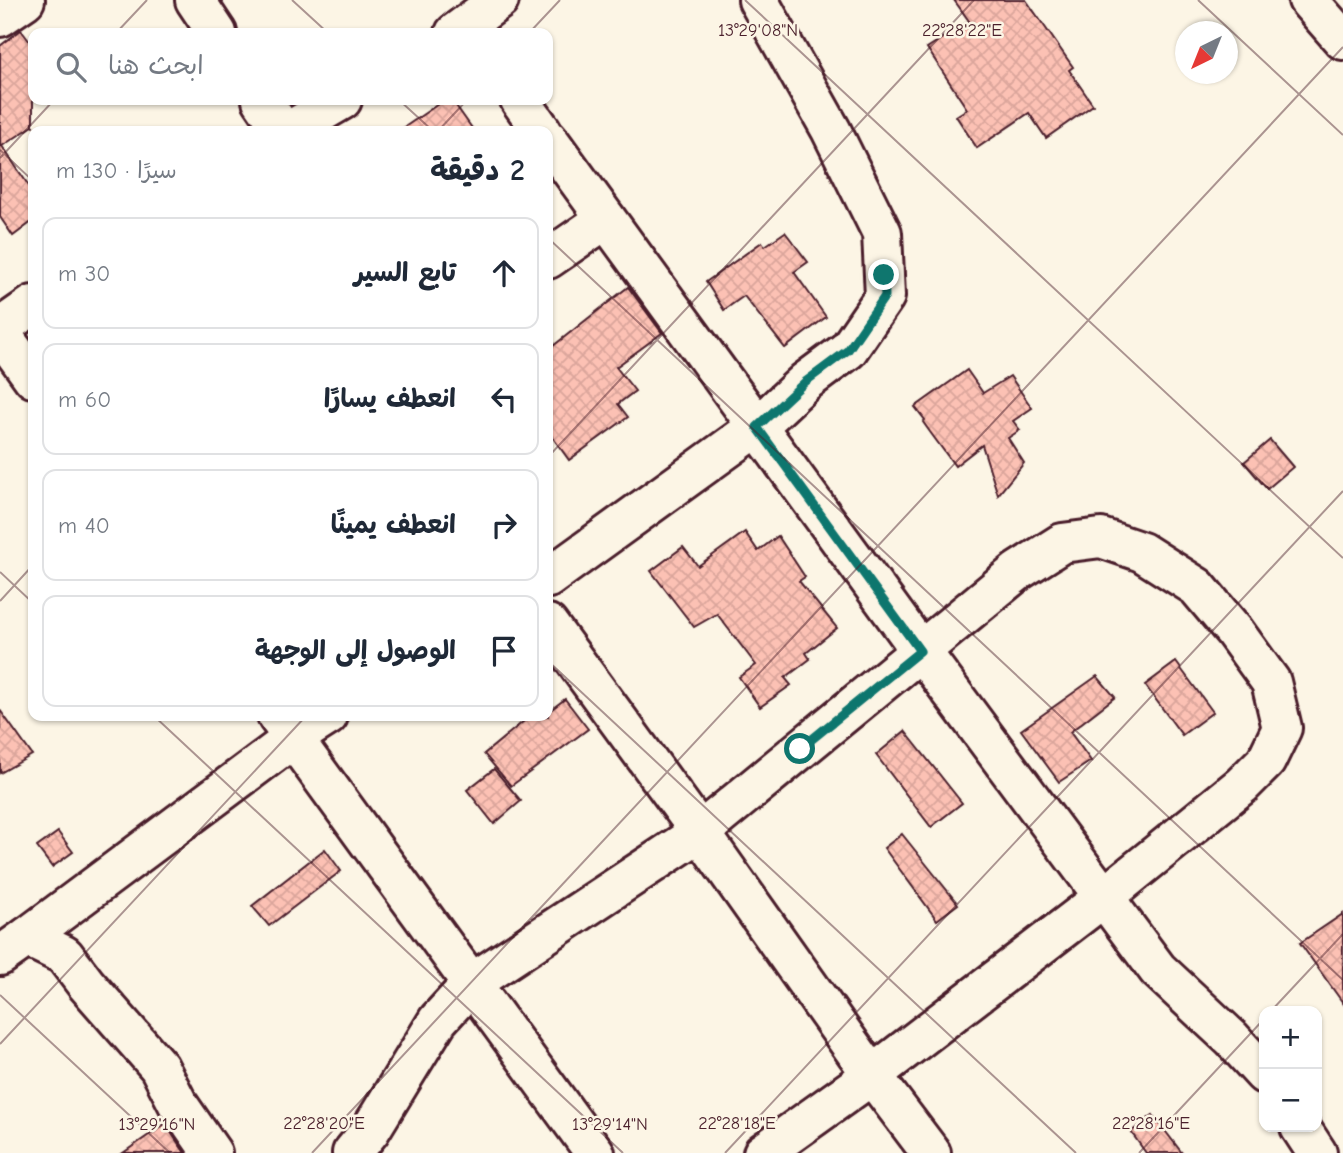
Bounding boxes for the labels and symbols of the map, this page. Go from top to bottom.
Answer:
text: 13°29'08"N [718,20,798,41]
text: 22°28'22"E [922,20,1002,41]
north arrow [1175,21,1238,84]
route end [868,259,899,290]
route start [784,733,815,764]
text: 22°28'20"E [283,1113,365,1134]
text: 22°28'18"E [698,1113,776,1134]
text: 22°28'16"E [1112,1113,1190,1134]
text: 13°29'16"N [119,1114,195,1135]
text: 13°29'14"N [572,1114,648,1135]

